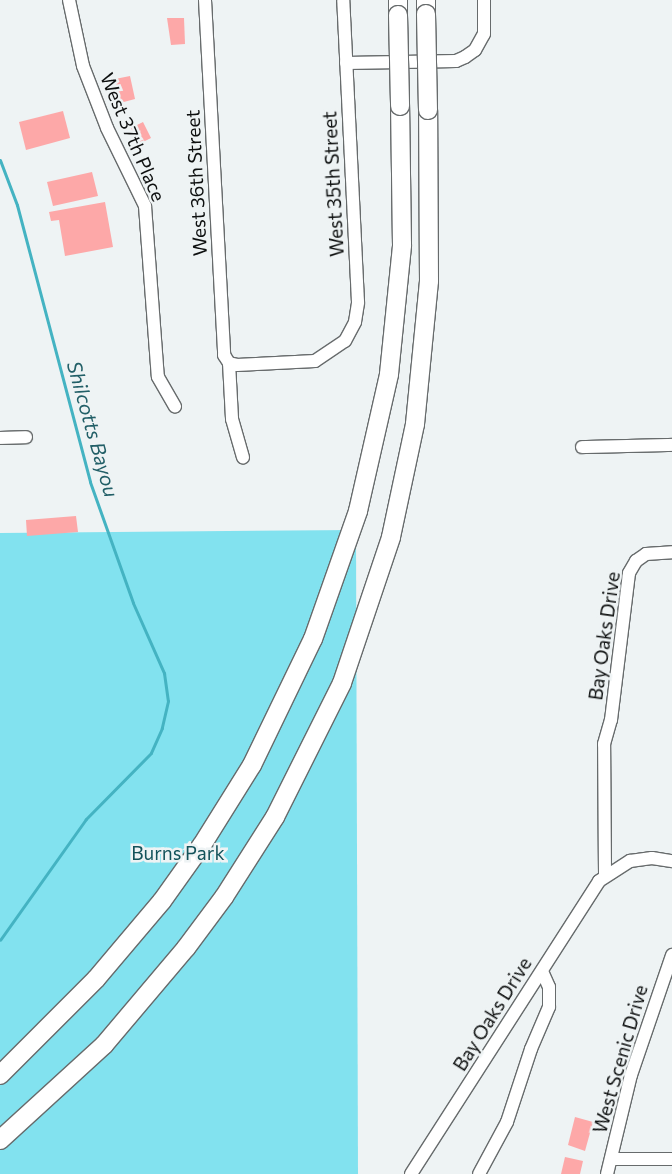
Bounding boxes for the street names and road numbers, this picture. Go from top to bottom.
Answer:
street label: West 37th Place [96,69,170,205]
street label: West 36th Street [181,109,211,257]
street label: West 35th Street [318,111,348,257]
street label: Bay Oaks Drive [584,570,624,702]
street label: Bay Oaks Drive [448,953,536,1075]
street label: West Scenic Drive [588,982,652,1136]

